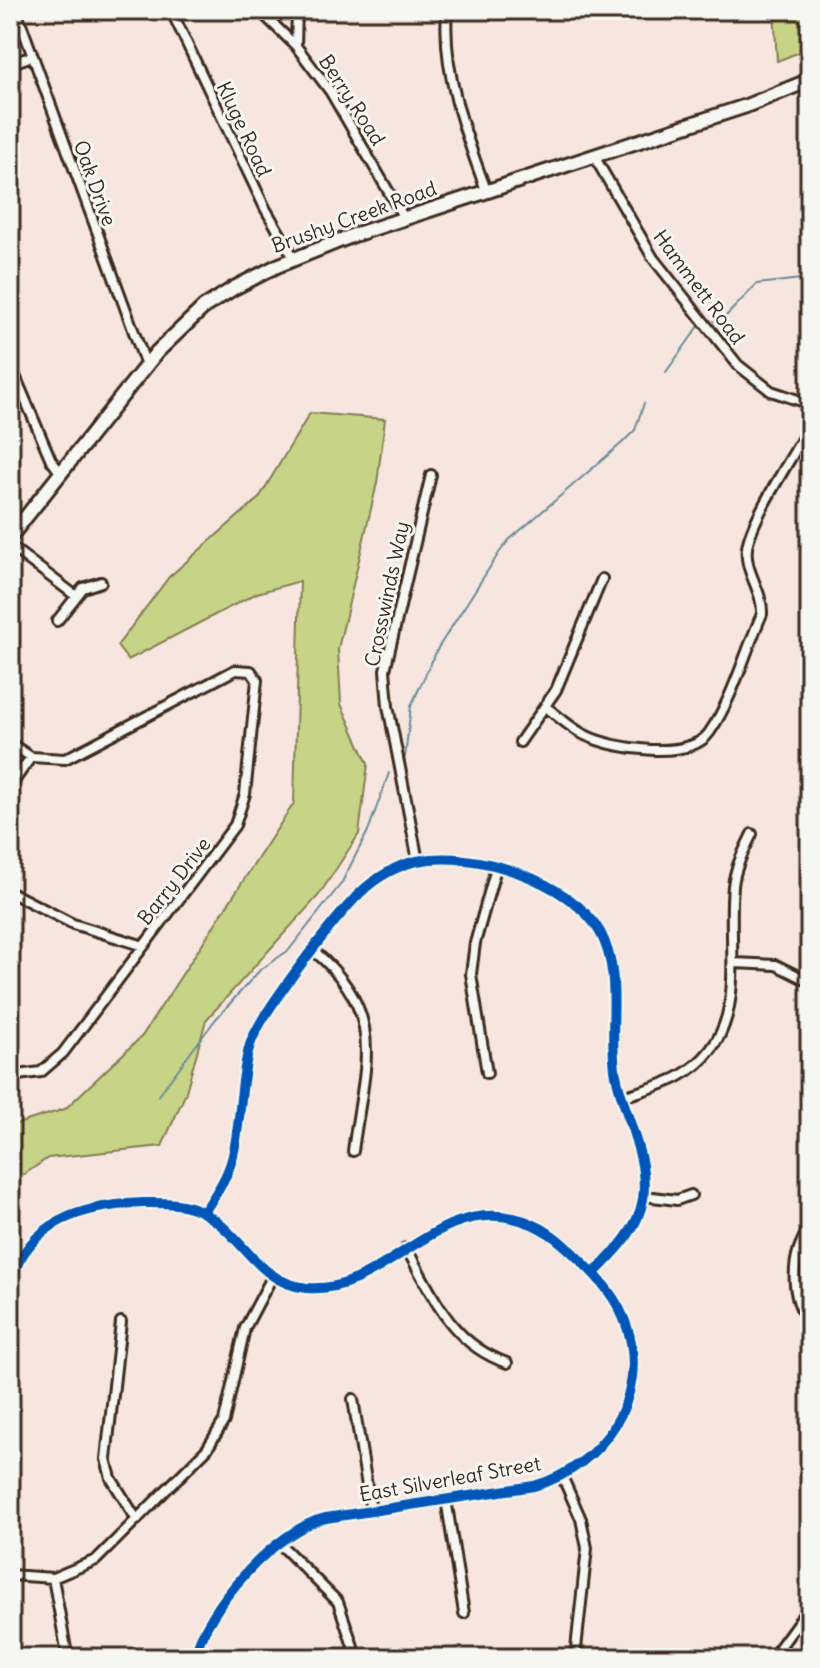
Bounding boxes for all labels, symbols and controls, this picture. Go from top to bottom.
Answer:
street label: Berry Road [314,50,391,150]
street label: Kluge Road [212,77,277,181]
street label: Oak Drive [68,137,122,229]
street label: Brushy Creek Road [268,175,440,258]
street label: Hammett Road [648,225,751,349]
street label: Crosswinds Way [359,519,414,669]
street label: Barry Drive [132,832,216,929]
street label: East Silverleaf Street [357,1450,543,1507]

